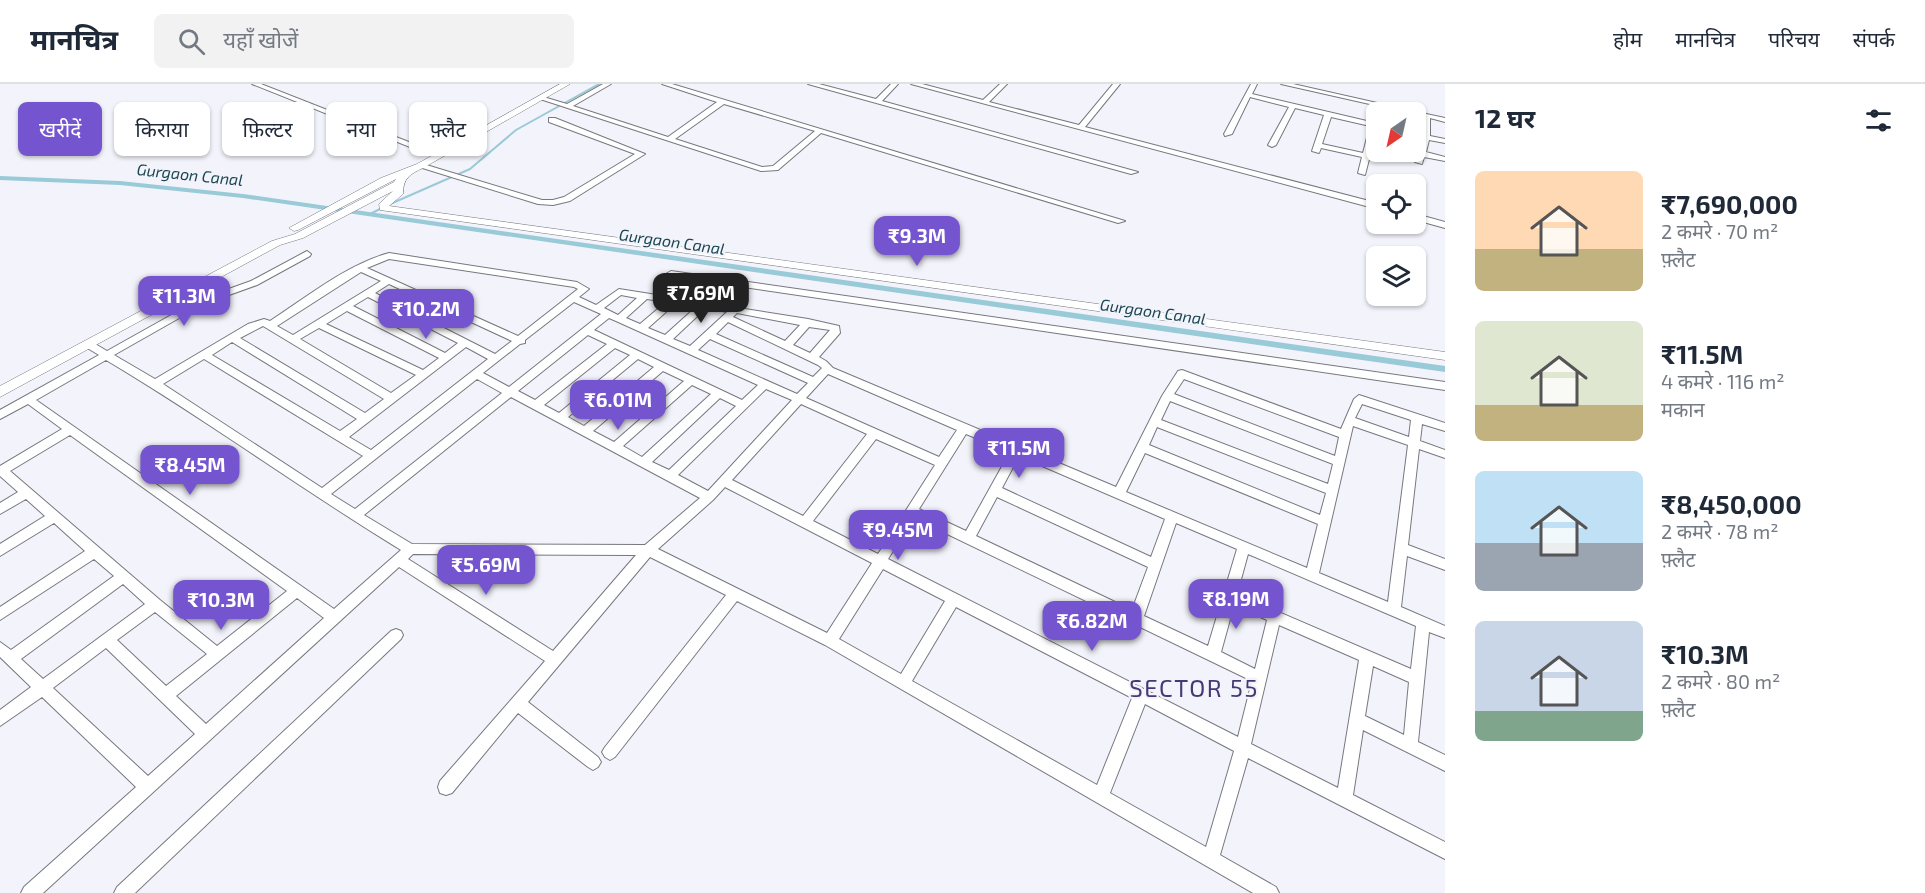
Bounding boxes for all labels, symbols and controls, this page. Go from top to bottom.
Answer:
search box [154,14,574,68]
text: मानचित्र [30,22,118,56]
icon: search [175,25,208,58]
text: यहाँ खोजें [223,26,298,52]
text: होम [1613,26,1642,51]
text: मानचित्र [1675,26,1735,51]
text: परिचय [1768,26,1820,51]
text: संपर्क [1853,26,1895,51]
chip: खरीदें [18,102,102,156]
chip: किराया [114,102,210,156]
chip: फ़िल्टर [222,102,314,156]
chip: नया [326,102,397,156]
chip: फ़्लैट [409,102,487,156]
north arrow [1366,102,1426,162]
map controls [1366,102,1426,306]
text: 12 घर [1475,102,1535,133]
icon: filters [1862,104,1895,137]
water label: Gurgaon Canal [136,159,244,189]
button: locate [1366,174,1426,234]
text: ₹7,690,000 [1661,188,1798,219]
icon: home [1523,195,1595,267]
pin: ₹9.3M [875,216,959,267]
text: 2 कमरे · 70 m² [1661,219,1778,243]
text: ₹9.3M [888,223,946,247]
water label: Gurgaon Canal [618,224,726,258]
button: layers [1366,246,1426,306]
text: फ़्लैट [1661,247,1696,271]
pin: ₹7.69M [652,273,750,324]
pin: ₹11.3M [135,276,233,327]
text: ₹7.69M [667,280,735,304]
text: ₹11.3M [152,283,216,307]
pin: ₹10.2M [377,289,475,340]
water label: Gurgaon Canal [1099,294,1207,328]
text: ₹10.2M [392,296,460,320]
text: ₹11.5M [1661,338,1743,369]
icon: home [1523,345,1595,417]
text: 4 कमरे · 116 m² [1661,369,1785,393]
pin: ₹6.01M [569,380,667,431]
text: ₹6.01M [584,387,652,411]
text: मकान [1661,397,1705,421]
pin: ₹11.5M [970,428,1068,479]
text: ₹11.5M [987,435,1051,459]
pin: ₹8.45M [141,445,239,496]
text: ₹8.45M [154,452,226,476]
text: ₹8,450,000 [1661,488,1802,519]
icon: home [1523,495,1595,567]
pin: ₹9.45M [849,510,947,561]
text: ₹9.45M [863,517,933,541]
text: 2 कमरे · 78 m² [1661,519,1778,543]
pin: ₹5.69M [437,545,535,596]
text: फ़्लैट [1661,547,1696,571]
text: ₹5.69M [451,552,521,576]
pin: ₹8.19M [1187,579,1285,630]
pin: ₹10.3M [172,580,270,631]
text: ₹8.19M [1202,586,1270,610]
text: ₹10.3M [187,587,255,611]
pin: ₹6.82M [1043,601,1141,652]
text: ₹6.82M [1057,608,1127,632]
text: ₹10.3M [1661,638,1749,669]
icon: home [1523,645,1595,717]
text: 2 कमरे · 80 m² [1661,669,1780,693]
district label: SECTOR 55 [1129,673,1259,702]
text: फ़्लैट [1661,697,1696,721]

